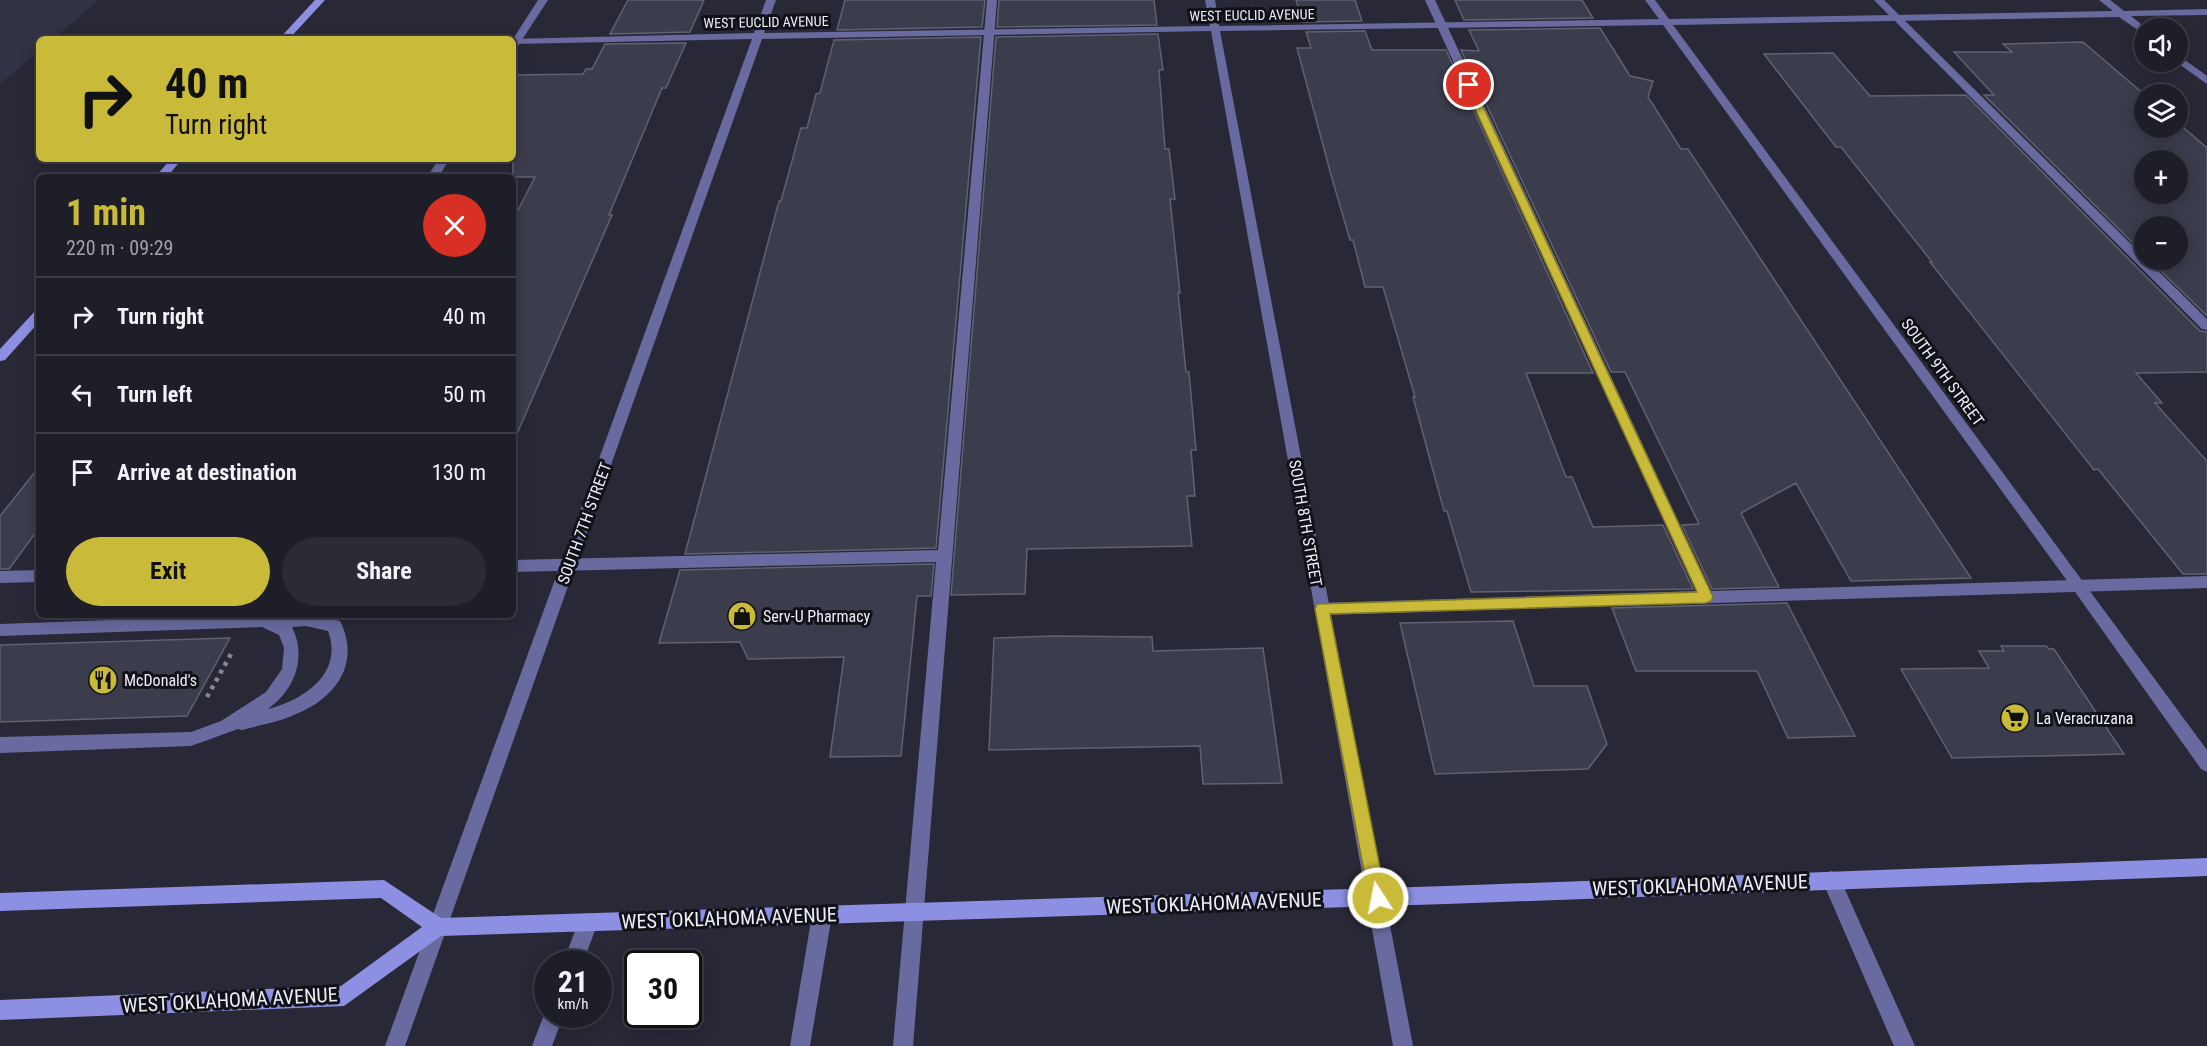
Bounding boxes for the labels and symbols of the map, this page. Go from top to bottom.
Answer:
street label: WEST EUCLID AVENUE [1189,6,1315,24]
street label: WEST EUCLID AVENUE [703,13,829,31]
pin [1443,59,1494,110]
street label: SOUTH 9TH STREET [1897,315,1988,430]
street label: SOUTH 8TH STREET [1285,458,1326,588]
street label: SOUTH 7TH STREET [554,460,615,587]
shop icon: Serv-U Pharmacy [726,600,758,632]
place label: Serv-U Pharmacy [763,607,871,626]
restaurant icon: McDonald's [87,664,119,696]
place label: McDonald's [124,671,197,690]
supermarket icon: La Veracruzana [1999,702,2031,734]
place label: La Veracruzana [2036,709,2133,728]
position arrow [1346,866,1410,930]
street label: WEST OKLAHOMA AVENUE [1592,869,1808,901]
street label: WEST OKLAHOMA AVENUE [1106,887,1322,919]
street label: WEST OKLAHOMA AVENUE [621,902,837,934]
speed limit sign: 30 [624,950,702,1028]
street label: WEST OKLAHOMA AVENUE [122,982,338,1018]

